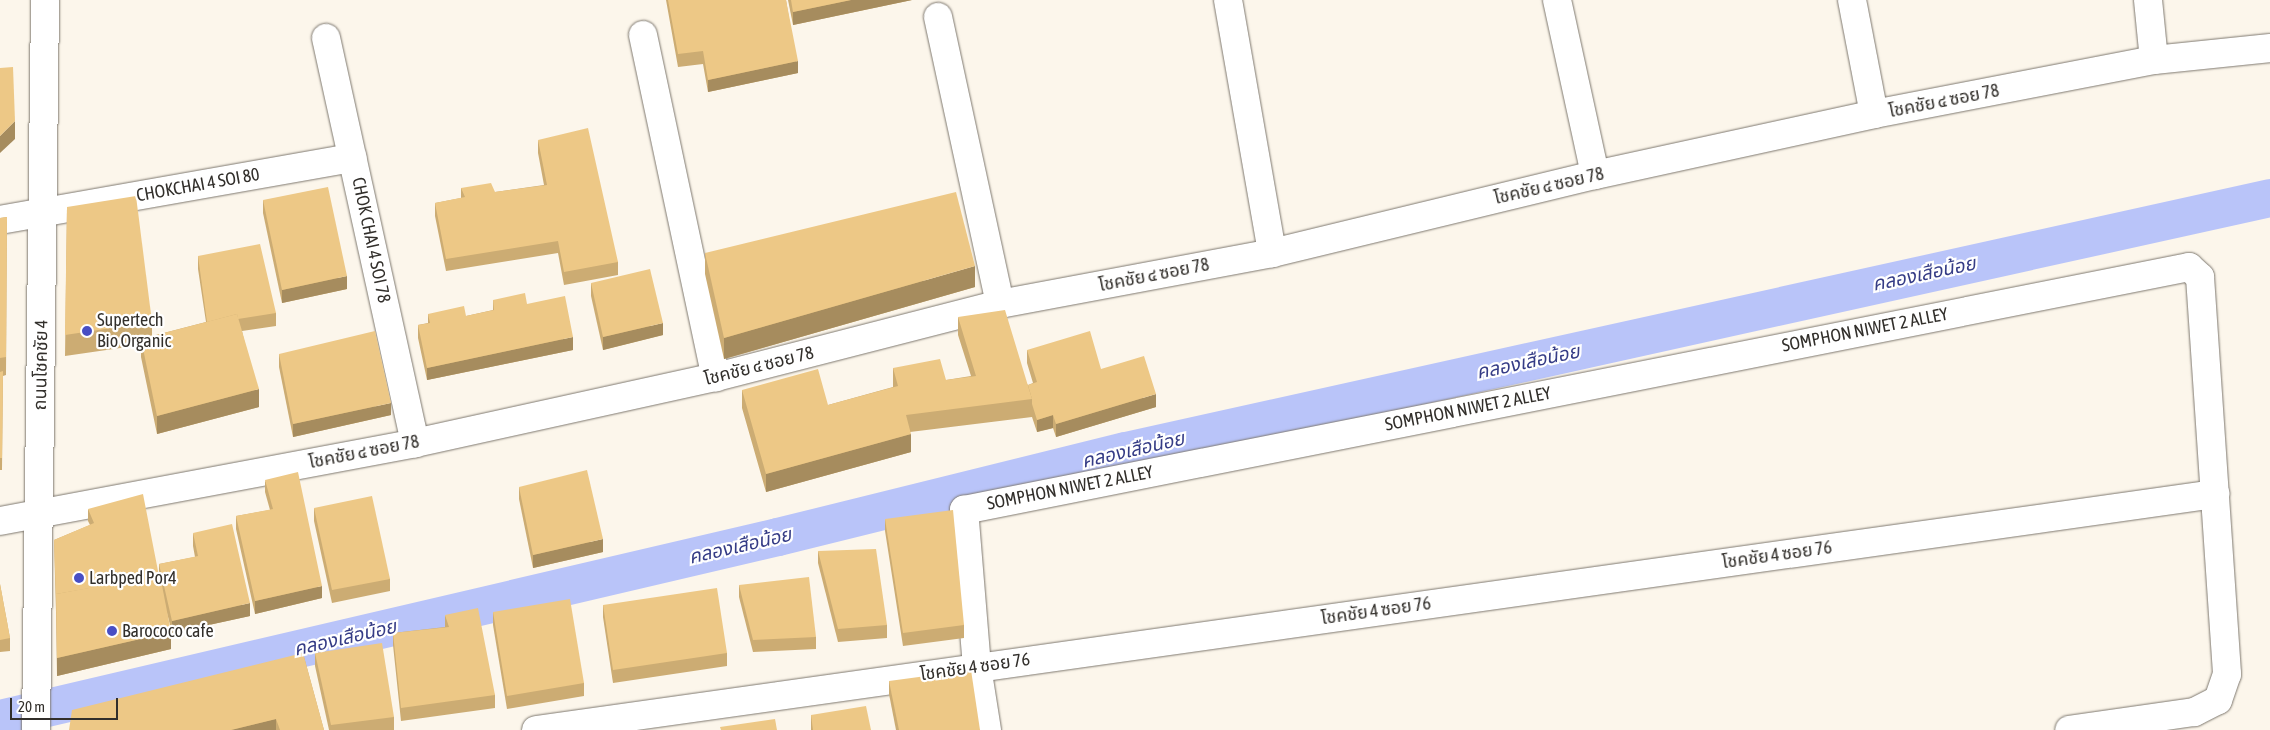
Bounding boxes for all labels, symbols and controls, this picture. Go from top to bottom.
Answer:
street label: โชคชัย ๔ ซอย 78 [1887,80,2001,122]
street label: โชคชัย ๔ ซอย 78 [1492,163,1606,209]
street label: CHOKCHAI 4 SOI 80 [135,164,261,206]
street label: CHOK CHAI 4 SOI 78 [347,175,395,305]
water label: คลองเสือน้อย [1870,252,1978,296]
street label: โชคชัย ๔ ซอย 78 [1097,254,1211,296]
street label: SOMPHON NIWET 2 ALLEY [1780,303,1950,357]
place label: Supertech Bio Organic [97,310,171,352]
street label: ถนนโชคชัย 4 [29,319,53,411]
marker: Supertech Bio Organic [81,325,93,337]
water label: คลองเสือน้อย [1474,340,1582,384]
street label: โชคชัย ๔ ซอย 78 [702,342,816,390]
street label: SOMPHON NIWET 2 ALLEY [1383,382,1553,436]
water label: คลองเสือน้อย [1079,427,1187,473]
street label: โชคชัย ๔ ซอย 78 [307,431,421,473]
street label: SOMPHON NIWET 2 ALLEY [985,461,1155,515]
water label: คลองเสือน้อย [686,523,794,569]
street label: โชคชัย 4 ซอย 76 [1721,537,1833,573]
place label: Larbped Por4 [89,567,177,589]
marker: Larbped Por4 [73,572,85,584]
street label: โชคชัย 4 ซอย 76 [1320,593,1432,629]
water label: คลองเสือน้อย [291,615,399,661]
place label: Barococo cafe [122,620,214,642]
marker: Barococo cafe [106,625,118,637]
street label: โชคชัย 4 ซอย 76 [919,649,1031,685]
scale bar [12,688,120,720]
text: 20 m [18,698,45,715]

